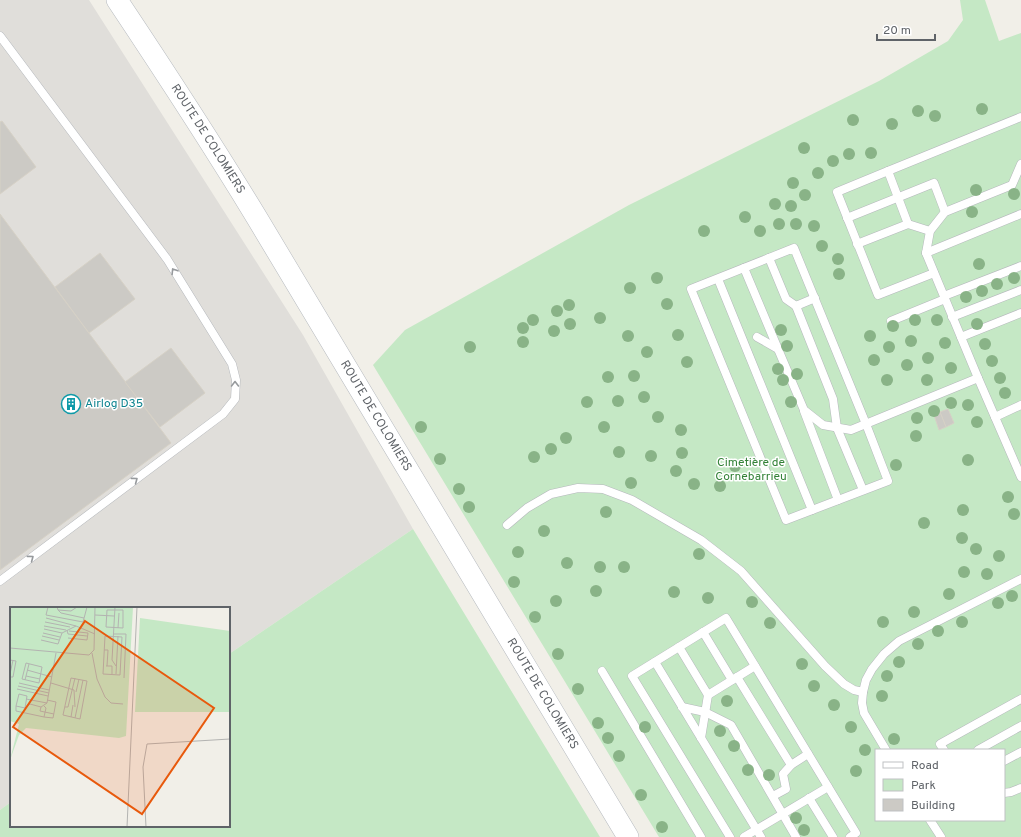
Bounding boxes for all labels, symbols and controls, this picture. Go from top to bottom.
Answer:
scale bar [877,16,935,42]
text: 20 m [883,23,911,39]
street label: ROUTE DE COLOMIERS [167,81,248,197]
one-way arrow [171,268,179,275]
street label: ROUTE DE COLOMIERS [336,357,415,475]
one-way arrow [231,381,239,387]
building icon: Airlog D35 [60,393,82,415]
place label: Airlog D35 [85,396,143,412]
park label: Cimetière de Cornebarrieu [715,455,787,485]
one-way arrow [131,478,138,485]
one-way arrow [27,556,34,563]
inset map [10,607,230,827]
street label: ROUTE DE COLOMIERS [503,635,582,753]
legend [875,749,1005,821]
text: Road [911,758,939,774]
text: Park [911,778,936,794]
text: Building [911,798,955,814]

